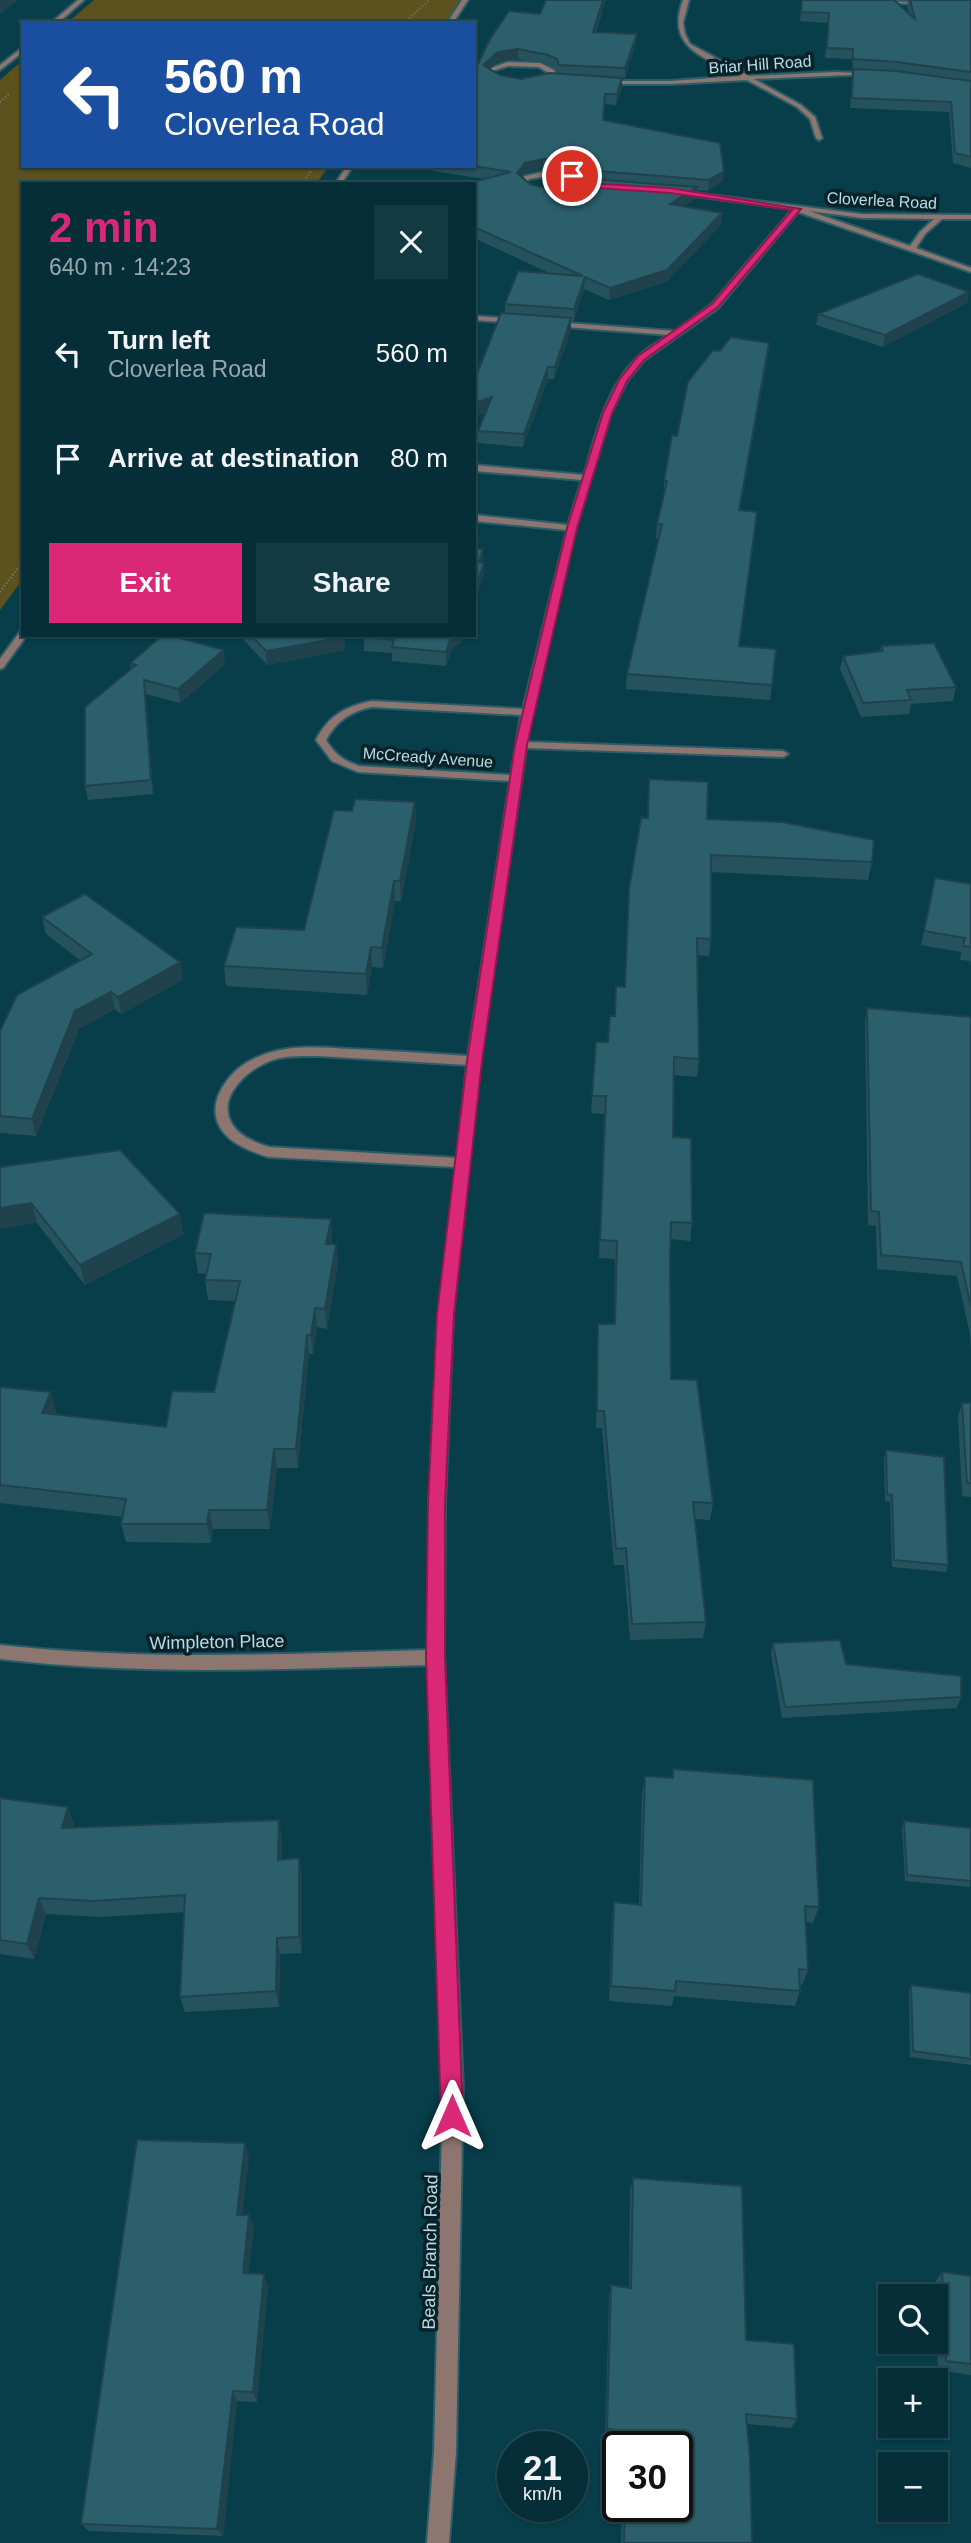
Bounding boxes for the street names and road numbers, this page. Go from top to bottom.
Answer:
street label: Briar Hill Road [708,52,812,77]
street label: Cloverlea Road [826,189,937,212]
street label: McCready Avenue [362,744,494,771]
street label: Wimpleton Place [149,1631,285,1653]
street label: Beals Branch Road [419,2174,441,2330]

